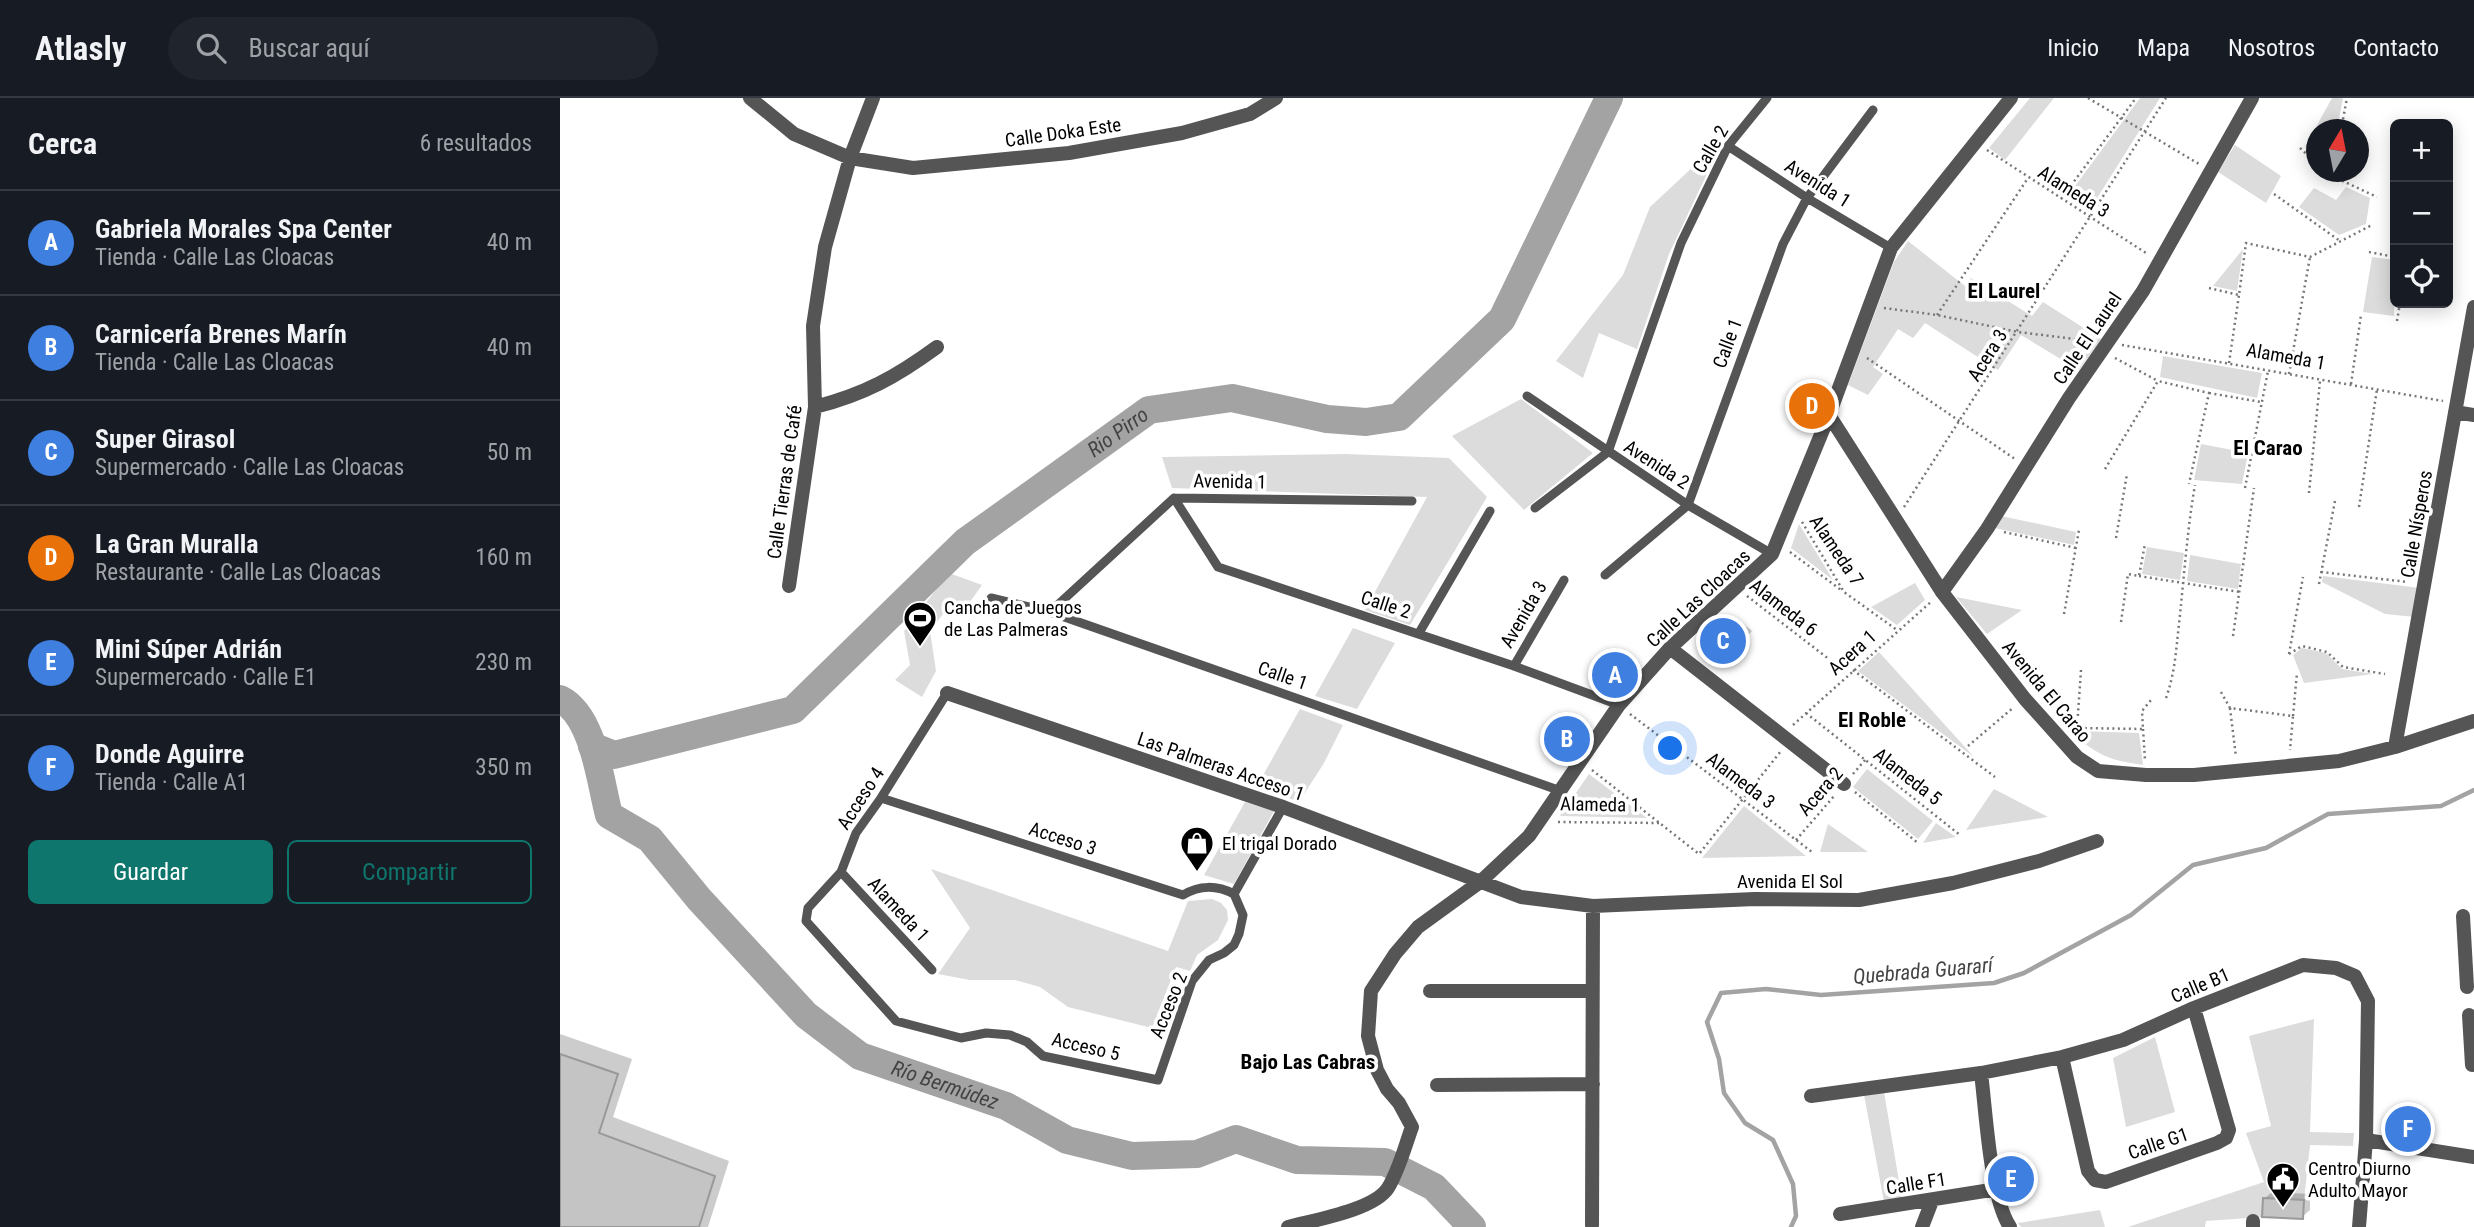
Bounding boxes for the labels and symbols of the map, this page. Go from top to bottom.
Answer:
street label: Calle Doka Este [1004,113,1123,152]
north arrow [2306,119,2369,182]
street label: Calle 2 [1688,121,1733,177]
street label: Avenida 1 [1781,154,1855,213]
street label: Alameda 3 [2034,160,2114,222]
district label: El Laurel [1968,279,2040,303]
street label: Calle El Laurel [2048,288,2127,389]
street label: Calle 1 [1708,315,1747,371]
street label: Acera 3 [1963,325,2012,385]
street label: Alameda 1 [2245,338,2327,375]
pin: D [1789,380,1835,432]
water label: Rio Pirro [1083,402,1153,462]
street label: Calle Tierras de Café [762,404,807,561]
street label: Avenida 2 [1620,435,1694,494]
district label: El Carao [2233,436,2303,460]
street label: Calle Nísperos [2396,468,2437,580]
street label: Avenida 1 [1193,469,1267,494]
street label: Alameda 7 [1805,511,1868,590]
street label: Calle Las Cloacas [1641,544,1755,652]
street label: Alameda 6 [1745,574,1822,641]
street label: Avenida 3 [1495,577,1552,652]
street label: Calle 2 [1358,586,1414,623]
place label: Cancha de Juegos de Las Palmeras [944,596,1082,641]
sports icon: Cancha de Juegos de Las Palmeras [901,599,939,648]
pin: C [1700,615,1746,667]
street label: Acera 1 [1823,625,1881,680]
street label: Avenida El Carao [1997,636,2096,747]
pin: A [1592,649,1638,701]
street label: Calle 1 [1255,656,1311,695]
district label: El Roble [1838,708,1906,732]
pin: B [1544,713,1590,765]
street label: Las Palmeras Acceso 1 [1134,727,1307,806]
your location [1653,731,1687,765]
street label: Alameda 5 [1869,743,1946,810]
street label: Alameda 3 [1702,747,1780,814]
street label: Acera 2 [1793,762,1848,820]
street label: Acceso 4 [832,763,889,834]
street label: Alameda 1 [1560,792,1640,817]
street label: Acceso 3 [1026,817,1099,860]
shop icon: El trigal Dorado [1178,824,1216,873]
place label: El trigal Dorado [1222,832,1337,855]
street label: Avenida El Sol [1737,870,1843,893]
street label: Alameda 1 [863,872,934,946]
water label: Quebrada Guararí [1852,953,1997,989]
street label: Calle B1 [2167,963,2233,1008]
street label: Acceso 2 [1145,969,1192,1042]
street label: Acceso 5 [1050,1027,1122,1065]
district label: Bajo Las Cabras [1241,1050,1375,1074]
water label: Río Bermúdez [888,1056,1002,1115]
pin: F [2385,1103,2431,1155]
street label: Calle G1 [2125,1122,2191,1165]
pin: E [1988,1153,2034,1205]
place label: Centro Diurno Adulto Mayor [2308,1157,2411,1202]
public building icon: Centro Diurno Adulto Mayor [2264,1160,2302,1209]
street label: Calle F1 [1884,1167,1948,1200]

